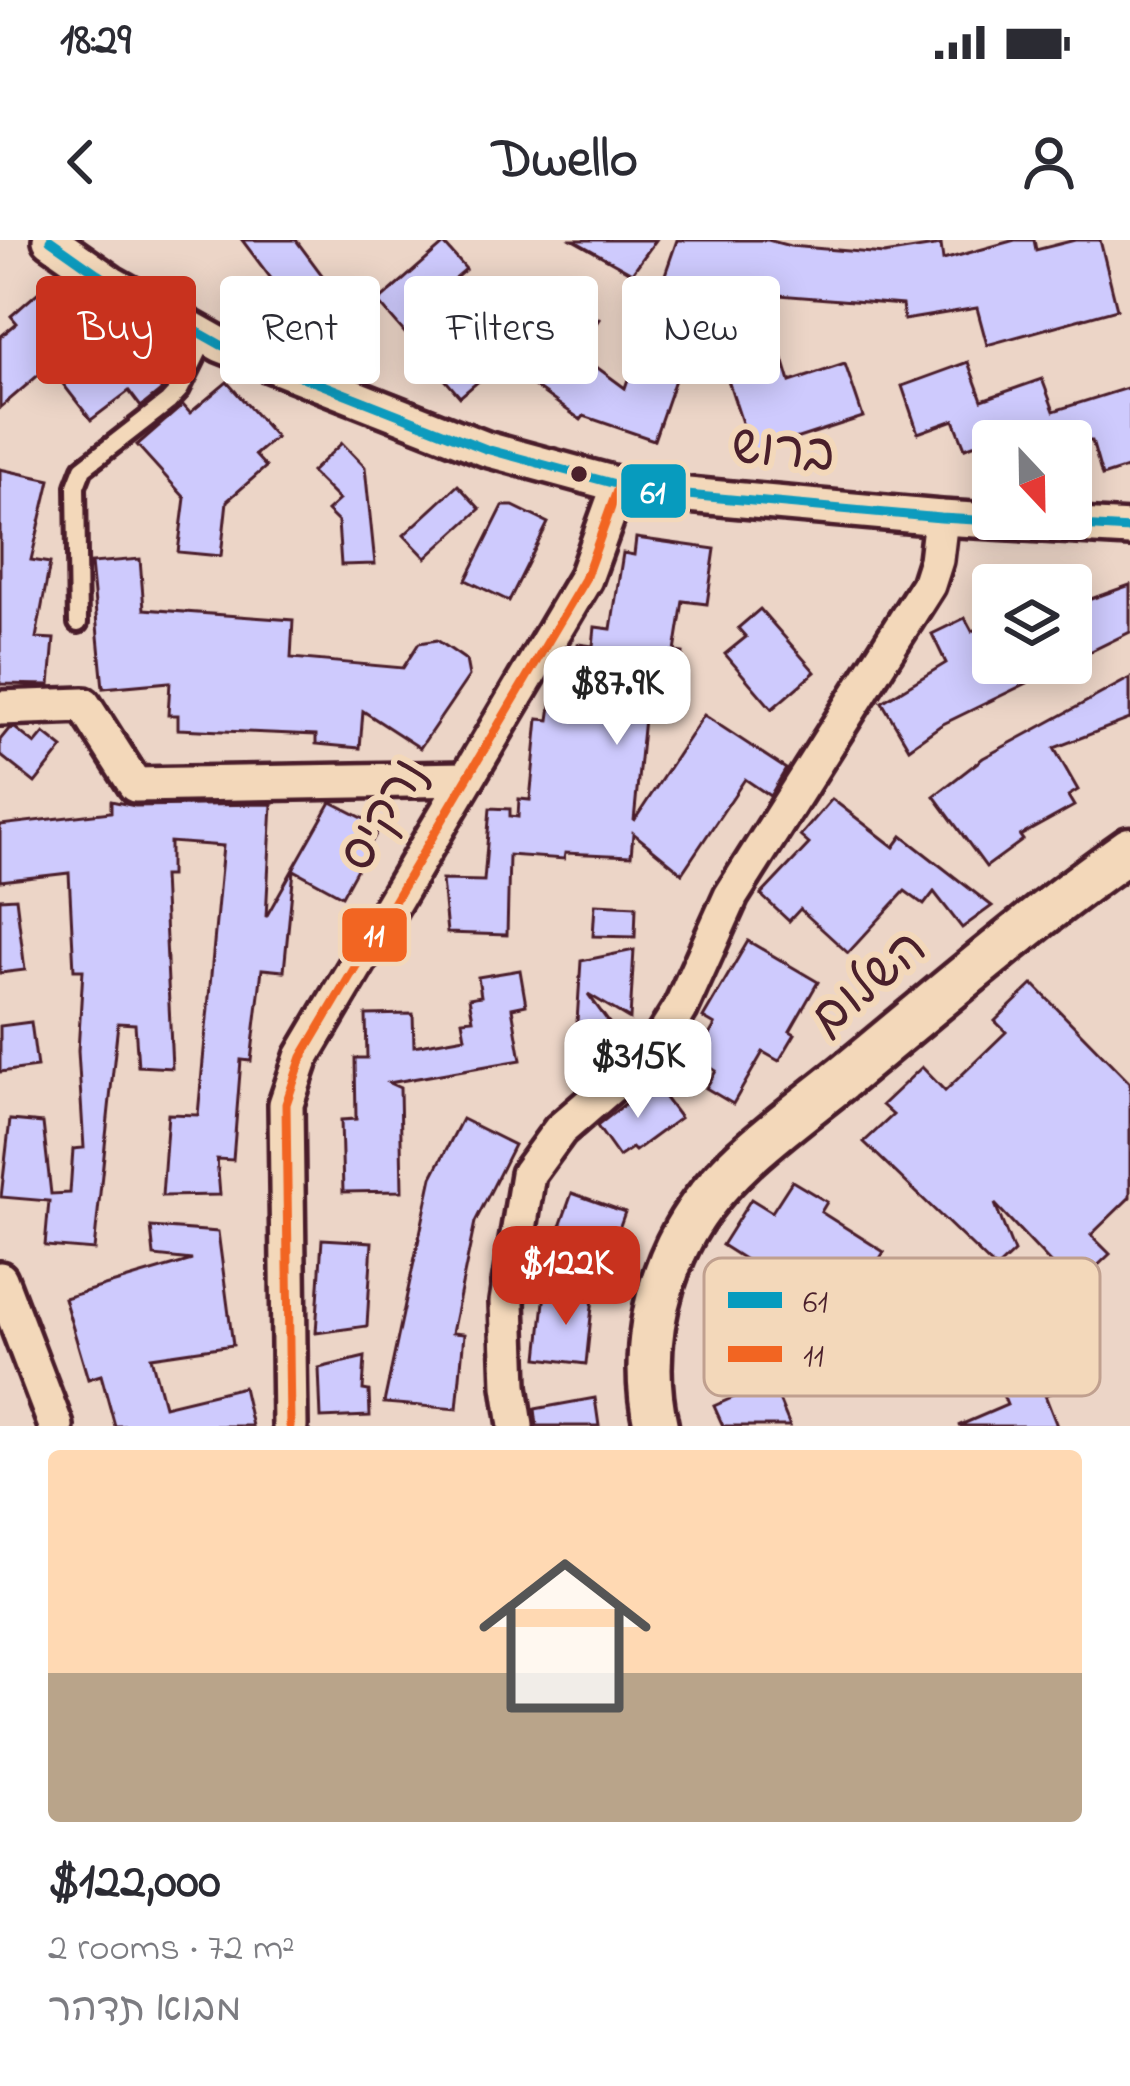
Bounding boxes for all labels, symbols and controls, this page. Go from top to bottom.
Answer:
text: 18:29 [60,9,131,75]
text: Dwello [492,123,638,201]
icon: back [48,129,114,195]
icon: person [1016,129,1082,195]
chip: Buy [36,276,196,384]
chip: Rent [220,276,380,384]
chip: Filters [404,276,598,384]
chip: New [622,276,780,384]
street label: ברוש [728,411,838,495]
north arrow [972,420,1092,540]
map controls [972,420,1092,684]
line badge: 61 [619,462,688,520]
unlabelled marker [568,463,590,485]
text: 61 [640,471,666,519]
button: layers [972,564,1092,684]
pin: $87.9K [519,646,715,748]
text: $87.9K [571,656,663,713]
street label: נרקיס [322,745,448,887]
line badge: 11 [340,906,409,964]
street label: השלום [795,913,945,1057]
text: 11 [364,914,385,962]
pin: $315K [554,1019,722,1121]
text: $315K [591,1029,685,1086]
pin: $122K [482,1226,650,1328]
text: $122K [519,1236,613,1293]
legend [704,1258,1100,1396]
text: 61 [803,1280,828,1328]
text: 11 [803,1334,824,1382]
icon: home [457,1528,673,1744]
text: $122,000 [48,1846,221,1921]
text: 2 rooms · 72 m² [48,1921,295,1978]
text: מבוא תדהר [48,1982,241,2039]

